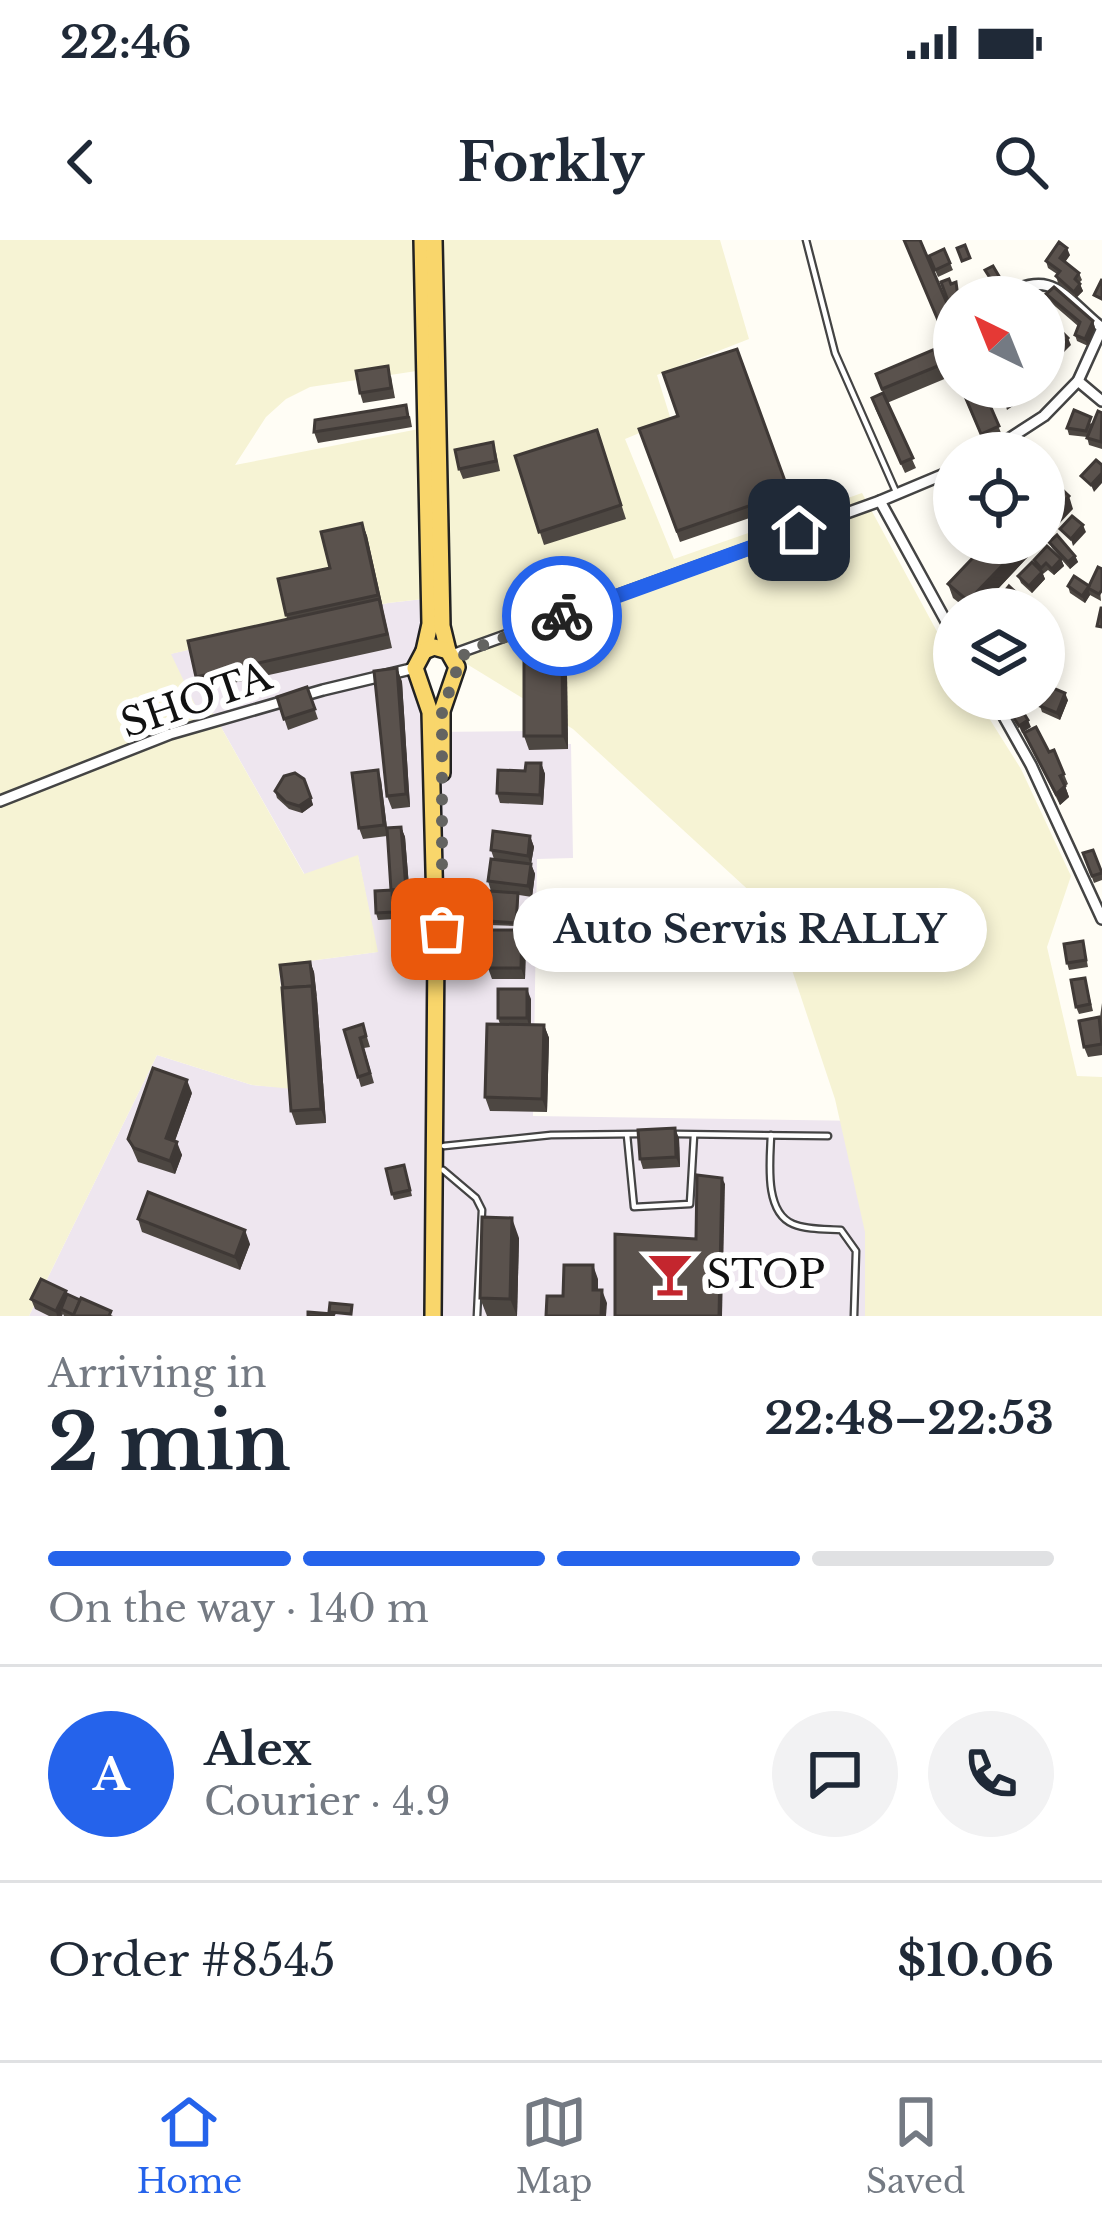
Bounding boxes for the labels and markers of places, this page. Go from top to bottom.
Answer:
pin [748,479,850,581]
pin [391,878,493,980]
callout: Auto Servis RALLY [514,887,988,971]
bar icon: STOP [645,1249,695,1299]
place label: STOP [706,1250,825,1299]

